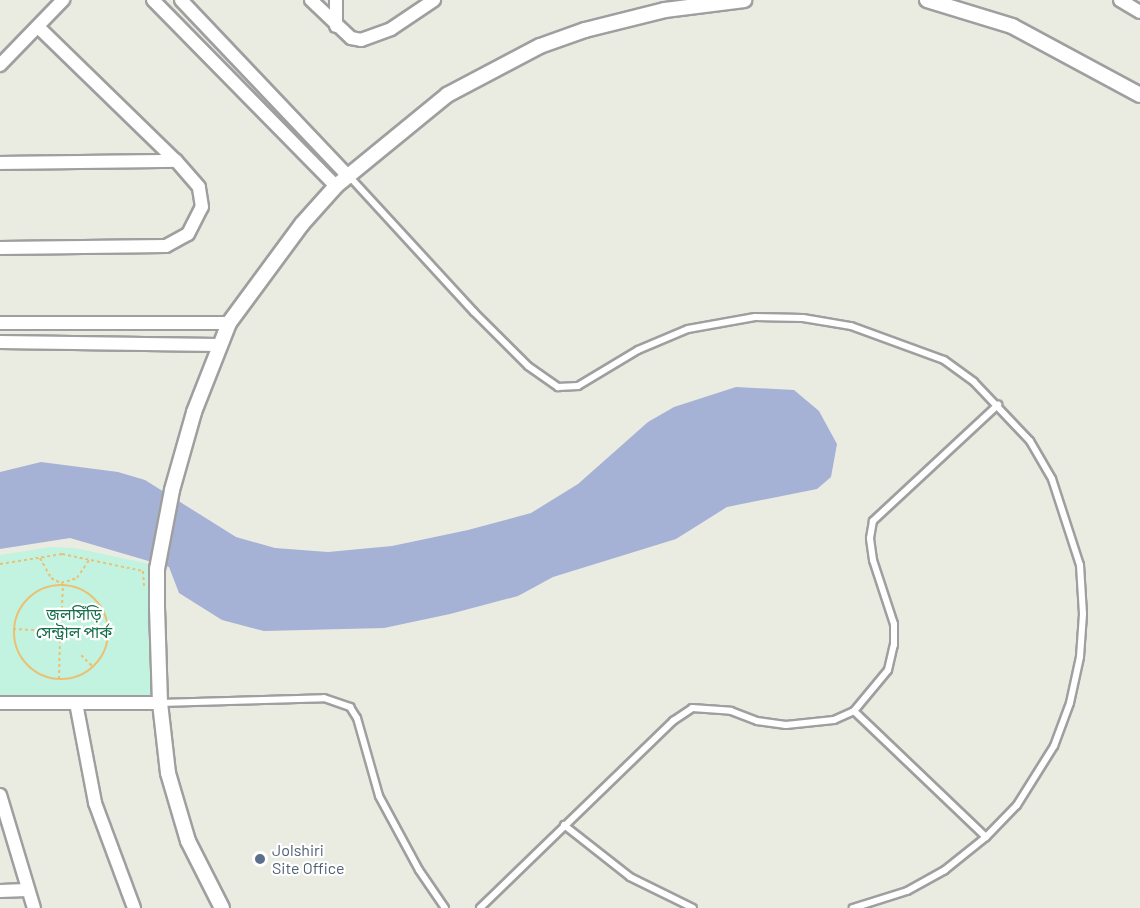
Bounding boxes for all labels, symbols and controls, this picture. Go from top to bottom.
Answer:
park label: জলসিঁড়ি সেন্ট্রাল পার্ক [36,604,112,642]
place label: Jolshiri Site Office [272,840,345,878]
marker: Jolshiri Site Office [253,852,267,866]

